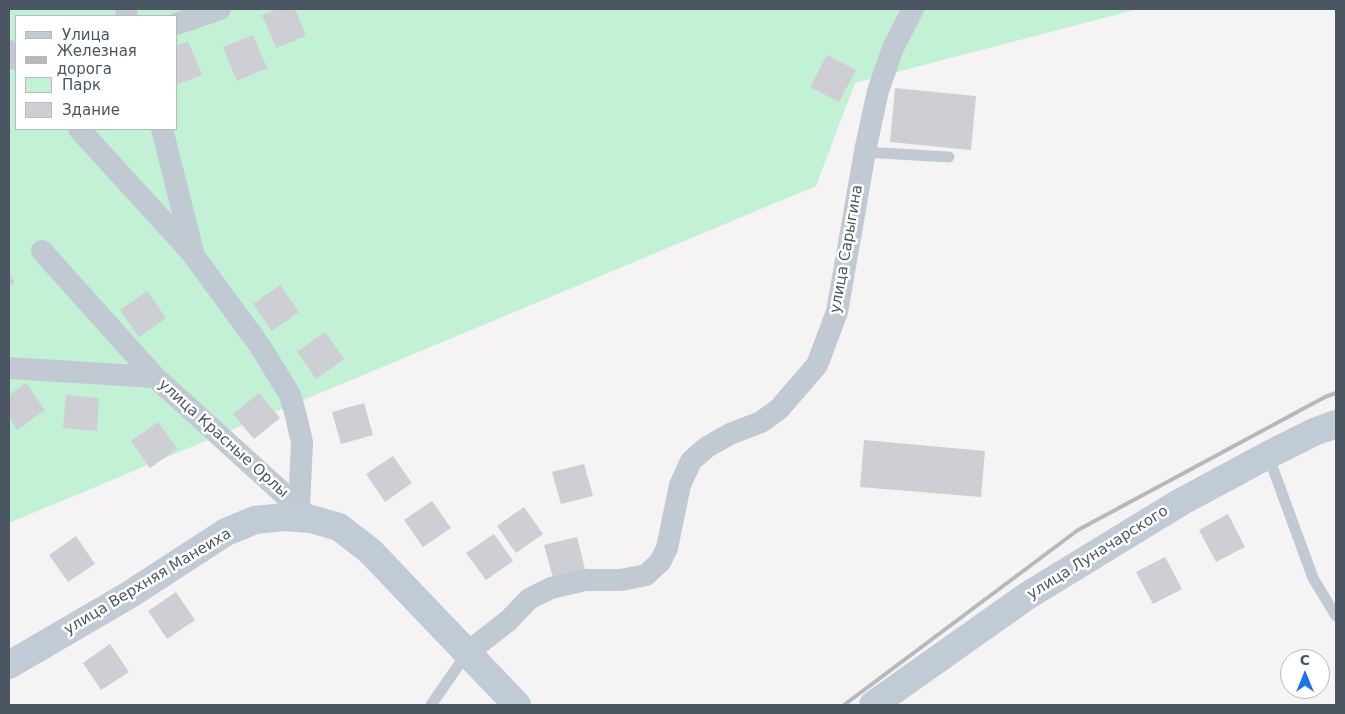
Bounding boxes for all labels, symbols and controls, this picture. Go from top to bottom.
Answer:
legend [15,15,178,130]
text: Улица [62,26,110,44]
text: Железная дорога [57,42,137,78]
text: Парк [62,76,101,94]
text: Здание [62,101,120,119]
street label: улица Сарыгина [827,183,867,315]
street label: улица Красные Орлы [154,376,292,502]
street label: улица Луначарского [1024,502,1172,604]
street label: улица Верхняя Манеиха [61,525,235,639]
north arrow [1280,649,1330,699]
text: С [1300,652,1310,668]

